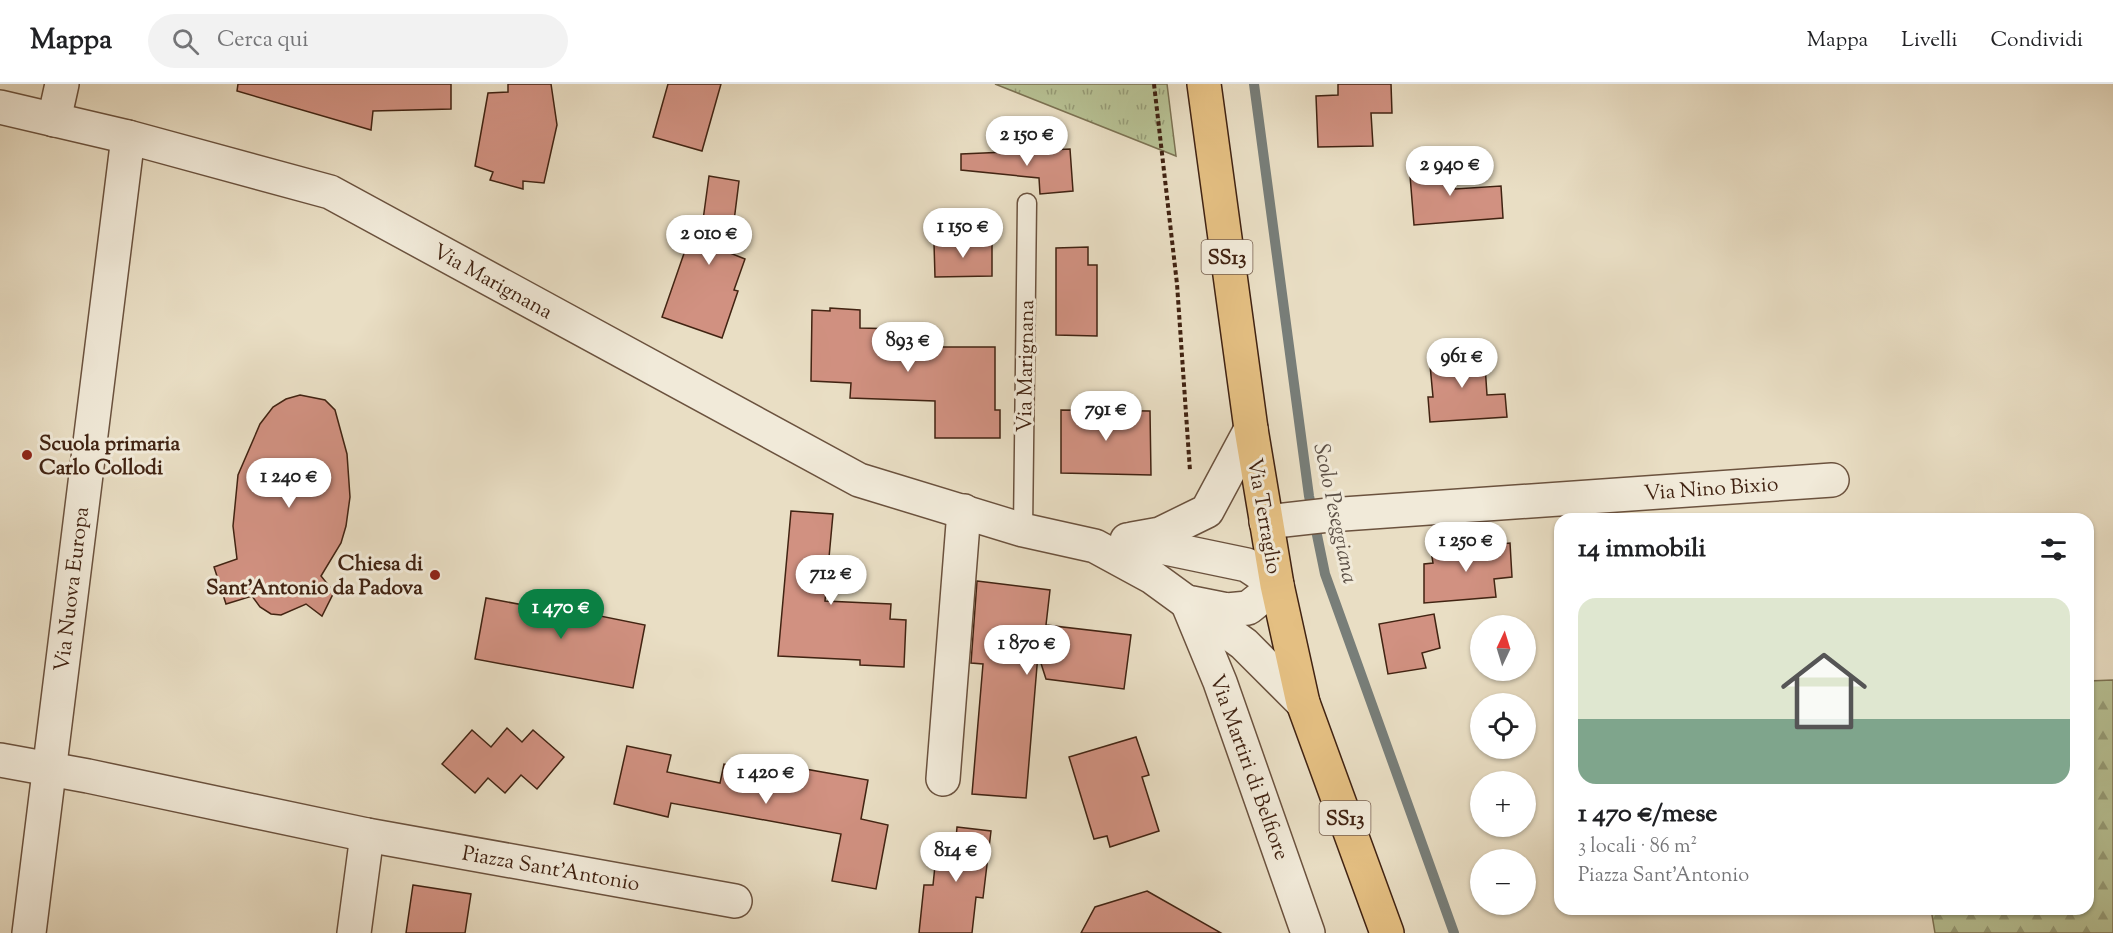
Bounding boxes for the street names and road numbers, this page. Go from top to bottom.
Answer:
street label: Via Marignana [427,237,558,328]
road number: SS13 [1202,240,1252,274]
street label: Via Marignana [1011,299,1043,433]
street label: Via Terraglio [1238,456,1288,577]
street label: Via Nino Bixio [1643,470,1779,510]
street label: Via Nuova Europa [48,505,98,673]
street label: Via Martiri di Belfiore [1201,671,1296,865]
road number: SS13 [1320,801,1370,835]
street label: Piazza Sant'Antonio [460,840,642,900]

